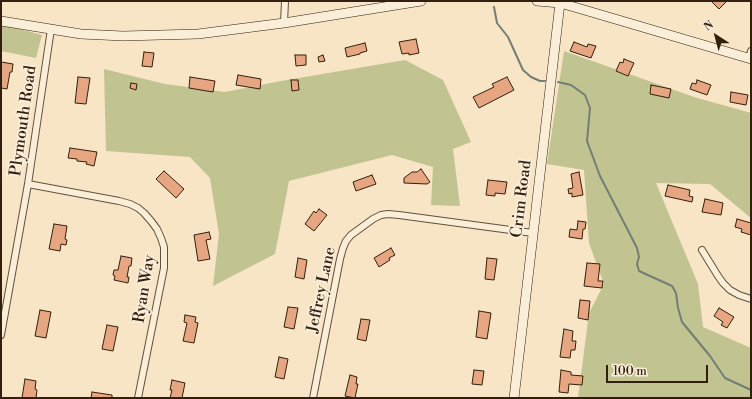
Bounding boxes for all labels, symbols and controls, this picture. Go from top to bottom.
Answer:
north arrow [696,16,736,56]
text: N [701,18,717,35]
street label: Plymouth Road [7,64,41,178]
street label: Crim Road [508,159,536,239]
street label: Jeffrey Lane [304,245,340,335]
street label: Ryan Way [130,254,160,324]
scale bar [608,357,710,383]
text: 100 m [613,364,647,379]

